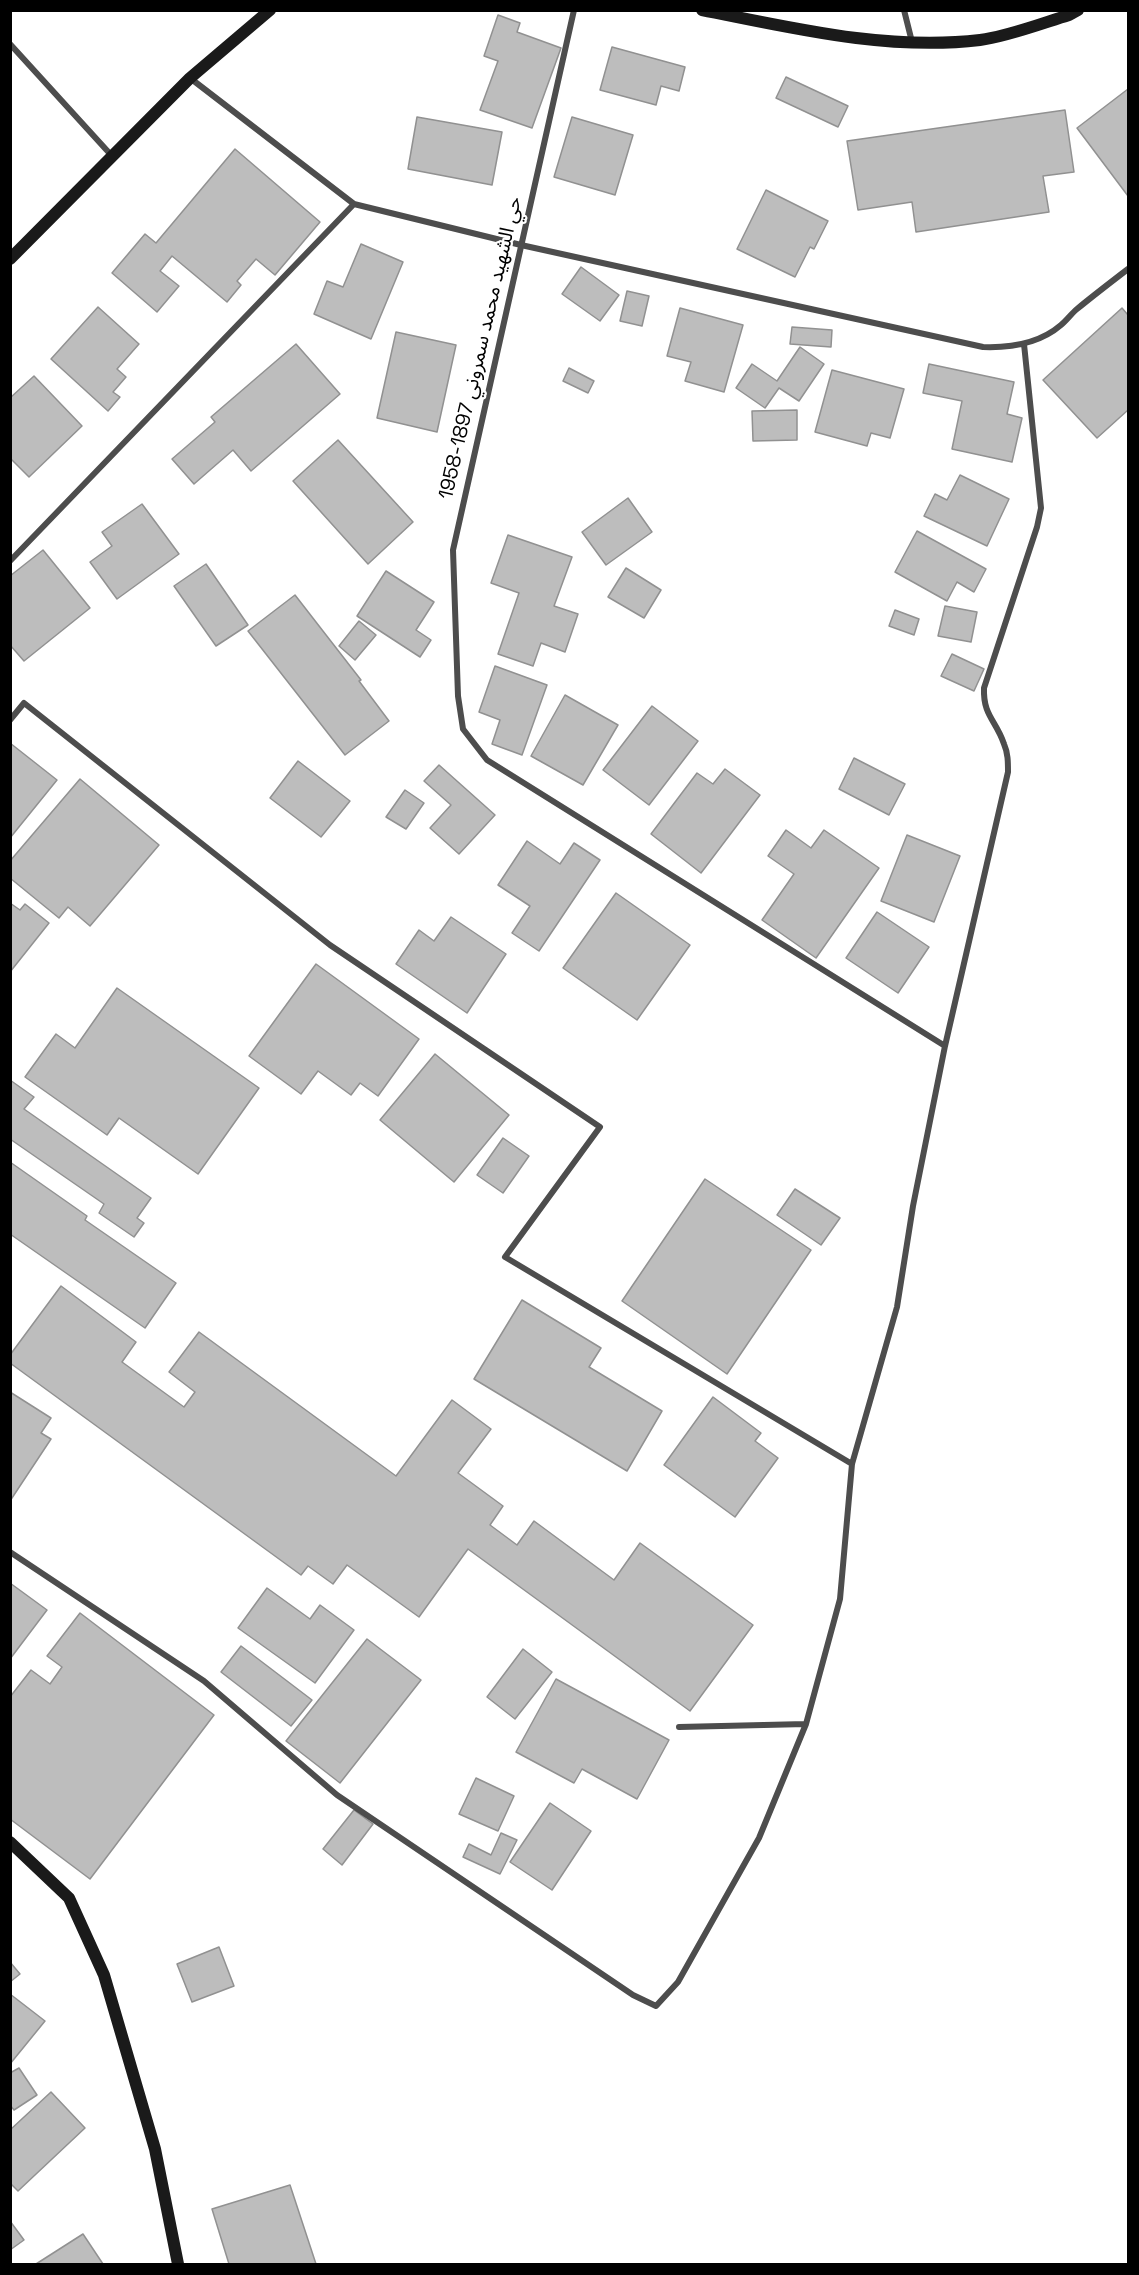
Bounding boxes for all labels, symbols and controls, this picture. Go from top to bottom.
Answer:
street label: حي الشهيد محمد سمروني 1897-1958 [434,194,528,502]

